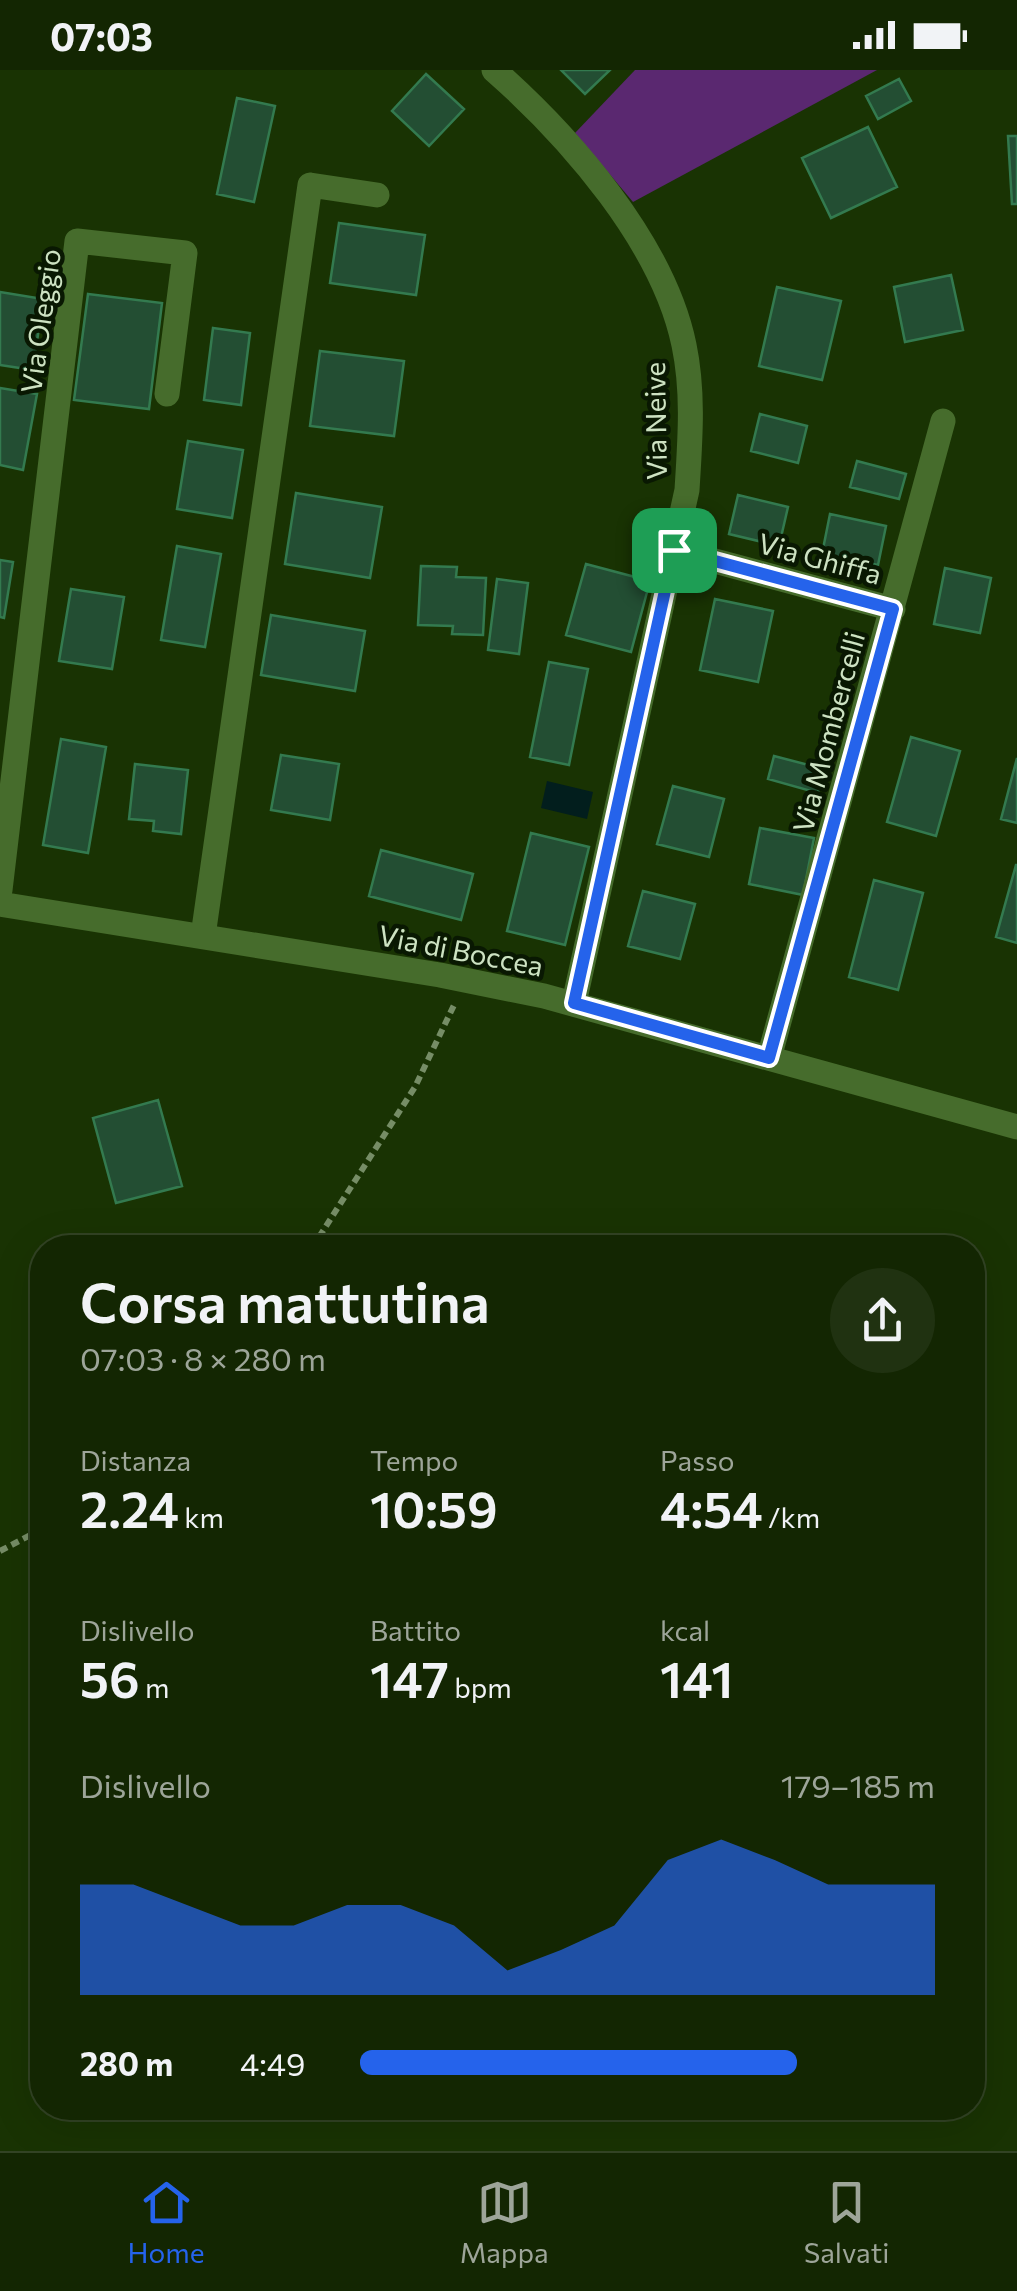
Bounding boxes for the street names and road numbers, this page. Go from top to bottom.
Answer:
street label: Via Oleggio [13,247,67,395]
street label: Via Neive [637,362,673,480]
street label: Via Ghiffa [755,525,885,591]
street label: Via Mombercelli [785,628,871,836]
street label: Via di Boccea [376,917,546,983]

